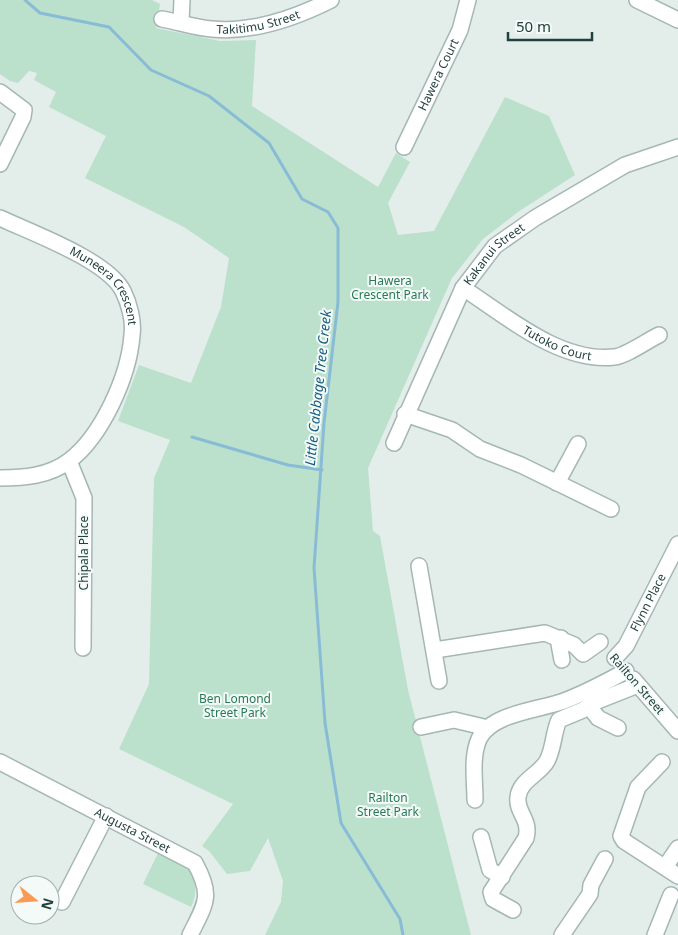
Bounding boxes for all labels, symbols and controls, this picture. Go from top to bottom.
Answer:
street label: Takitimu Street [216,5,303,38]
scale bar [508,10,592,42]
text: 50 m [516,16,551,36]
street label: Hawera Court [414,35,463,113]
street label: Kakanui Street [459,218,528,289]
street label: Muneera Crescent [67,242,141,327]
park label: Hawera Crescent Park [351,272,429,303]
water label: Little Cabbage Tree Creek [300,308,335,467]
street label: Tutoko Court [520,321,593,365]
street label: Chipala Place [75,515,92,590]
street label: Flynn Place [626,570,670,634]
street label: Railton Street [606,649,669,718]
park label: Ben Lomond Street Park [199,690,271,721]
park label: Railton Street Park [357,789,420,820]
street label: Augusta Street [92,803,174,857]
north arrow [10,875,60,925]
text: N [37,896,59,912]

